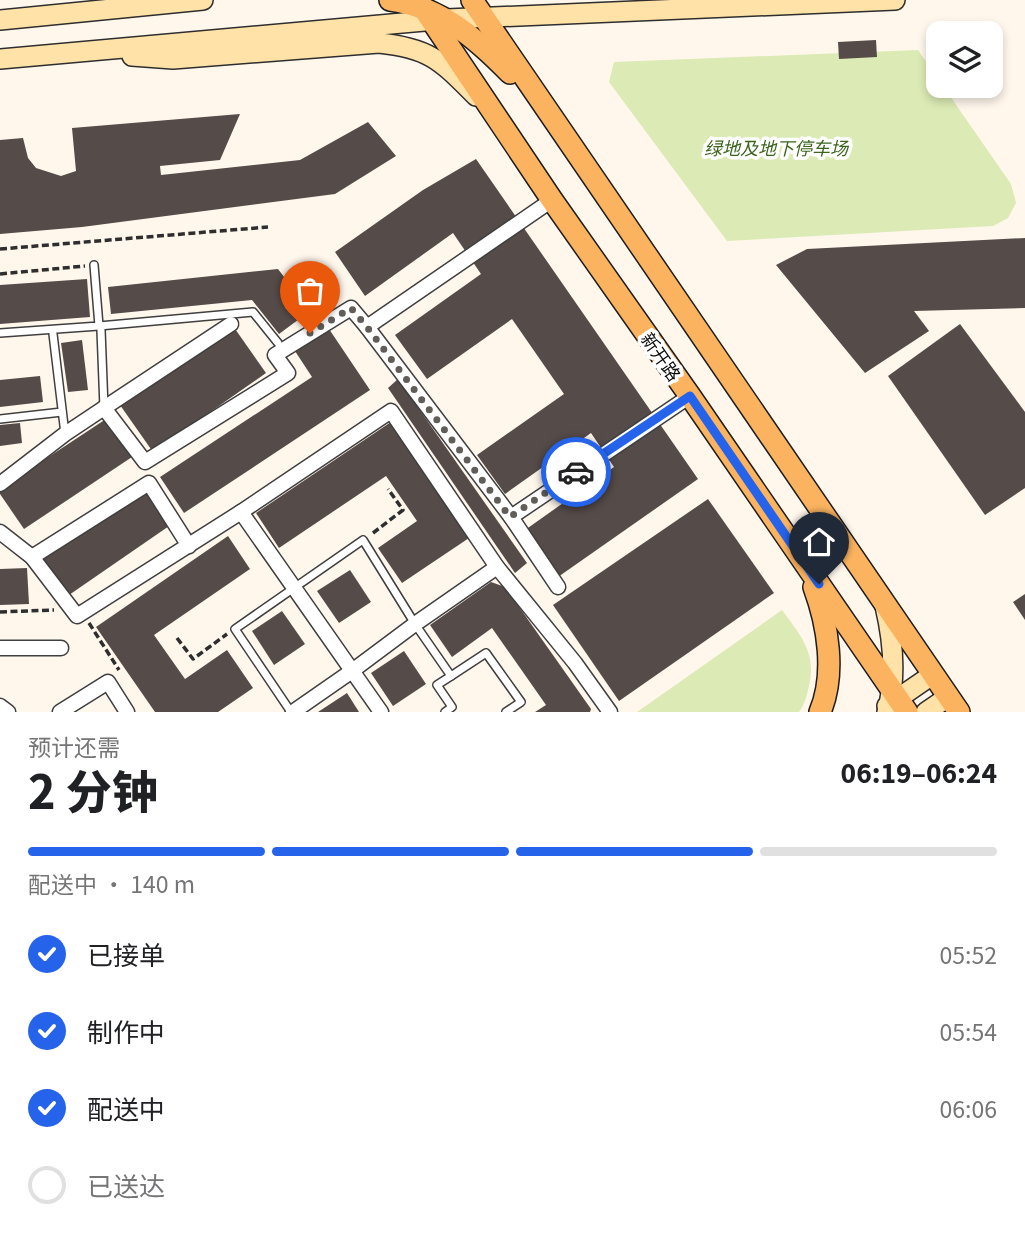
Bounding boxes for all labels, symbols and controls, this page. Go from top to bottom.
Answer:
map controls [926,21,1003,98]
button: layers [926,21,1003,98]
park label: 绿地及地下停车场 [704,134,850,160]
pin [280,261,340,333]
icon: bag [291,272,329,310]
street label: 新开路 [636,326,688,386]
courier [541,437,611,507]
icon: car [557,453,595,491]
pin [789,512,849,584]
icon: home [800,523,838,561]
text: 预计还需 [28,729,120,763]
text: 06:19–06:24 [841,753,997,790]
text: 2 分钟 [28,756,158,822]
text: 配送中 · 140 m [28,866,195,900]
icon: check [28,935,66,973]
text: 已接单 [87,935,165,972]
text: 05:52 [940,937,997,971]
icon: check [28,1012,66,1050]
text: 制作中 [87,1012,165,1049]
text: 05:54 [940,1014,997,1048]
icon: check [28,1089,66,1127]
text: 配送中 [87,1089,165,1126]
text: 06:06 [940,1091,997,1125]
text: 已送达 [87,1166,165,1203]

